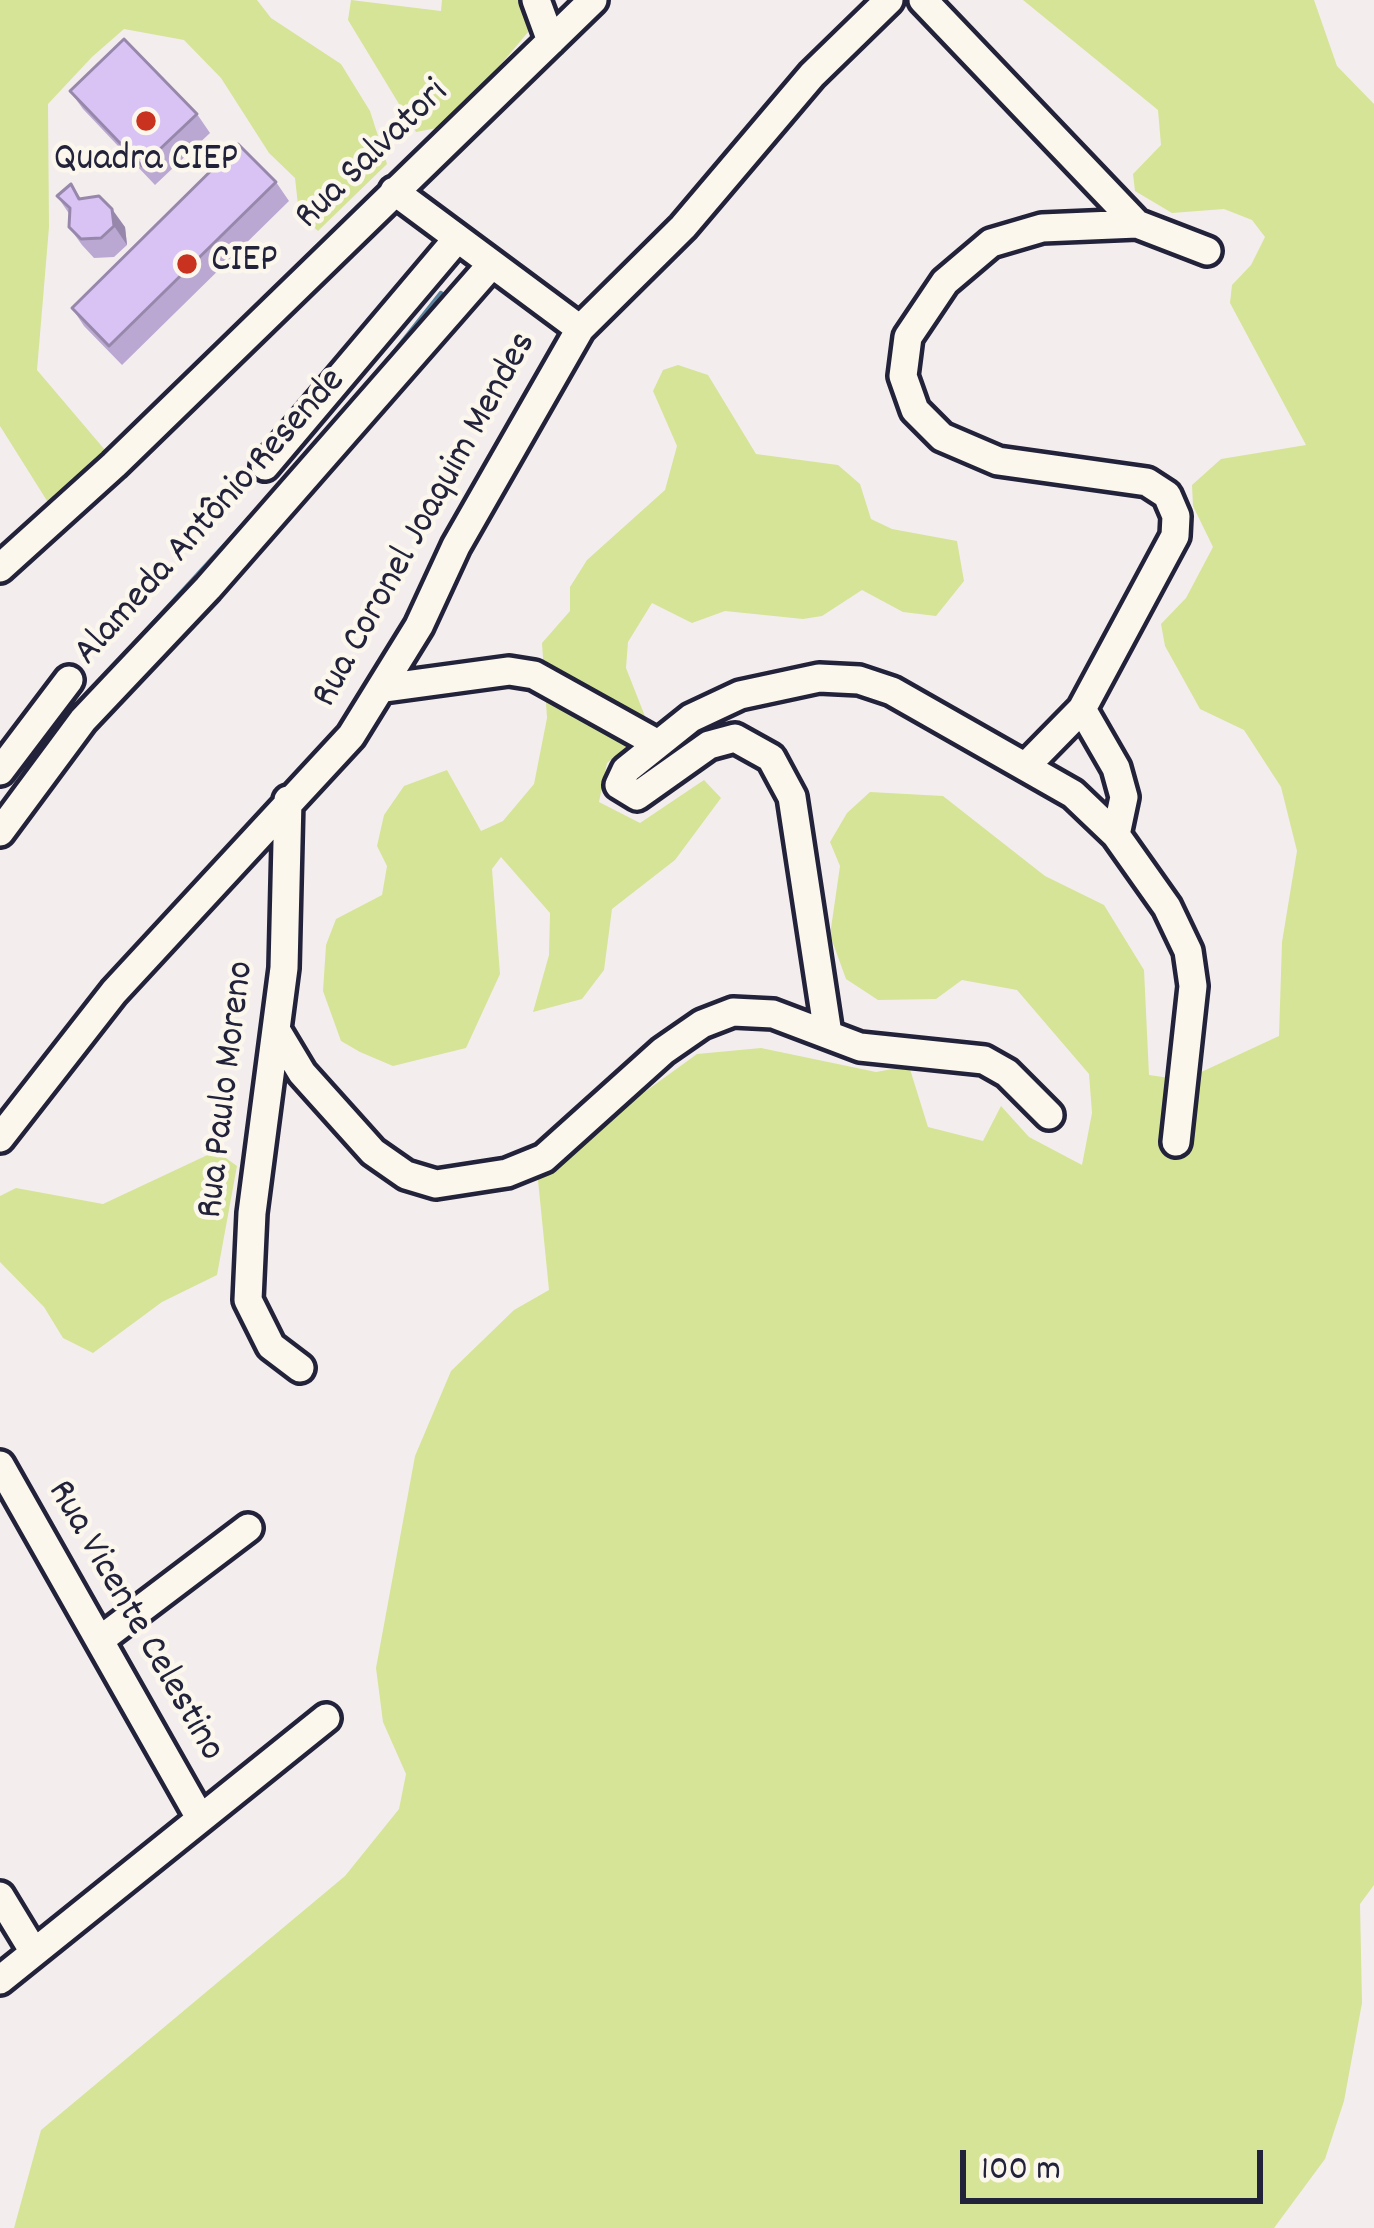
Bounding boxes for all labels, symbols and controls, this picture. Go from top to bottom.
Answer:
street label: Rua Salvatori [287,72,461,242]
marker: Quadra CIEP [133,108,159,134]
place label: Quadra CIEP [54,140,238,186]
place label: CIEP [211,241,278,287]
marker: CIEP [174,251,200,277]
street label: Rua Coronel Joaquim Mendes [304,325,550,717]
street label: Alameda Antônio Resende [66,361,358,677]
street label: Rua Paulo Moreno [190,959,268,1221]
street label: Rua Vicente Celestino [34,1473,232,1771]
scale bar [966,2126,1269,2200]
text: 100 m [981,2145,1061,2197]

